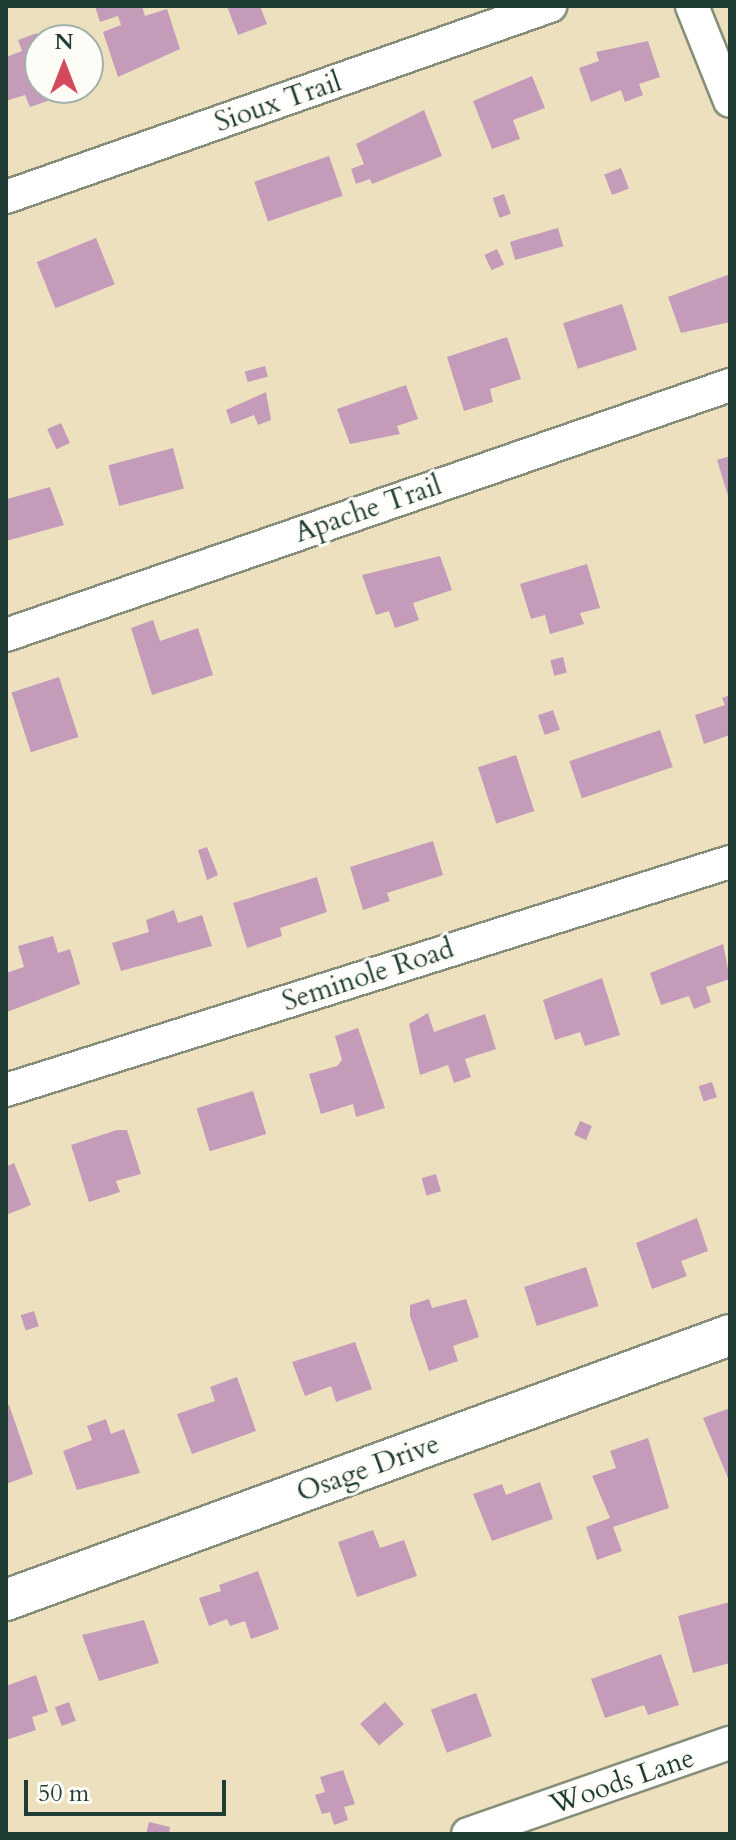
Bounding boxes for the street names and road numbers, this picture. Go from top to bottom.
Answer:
street label: Sioux Trail [210,65,346,139]
street label: Apache Trail [290,468,446,550]
street label: Seminole Road [278,931,458,1019]
street label: Osage Drive [292,1427,444,1509]
street label: Woods Lane [545,1741,699,1821]

